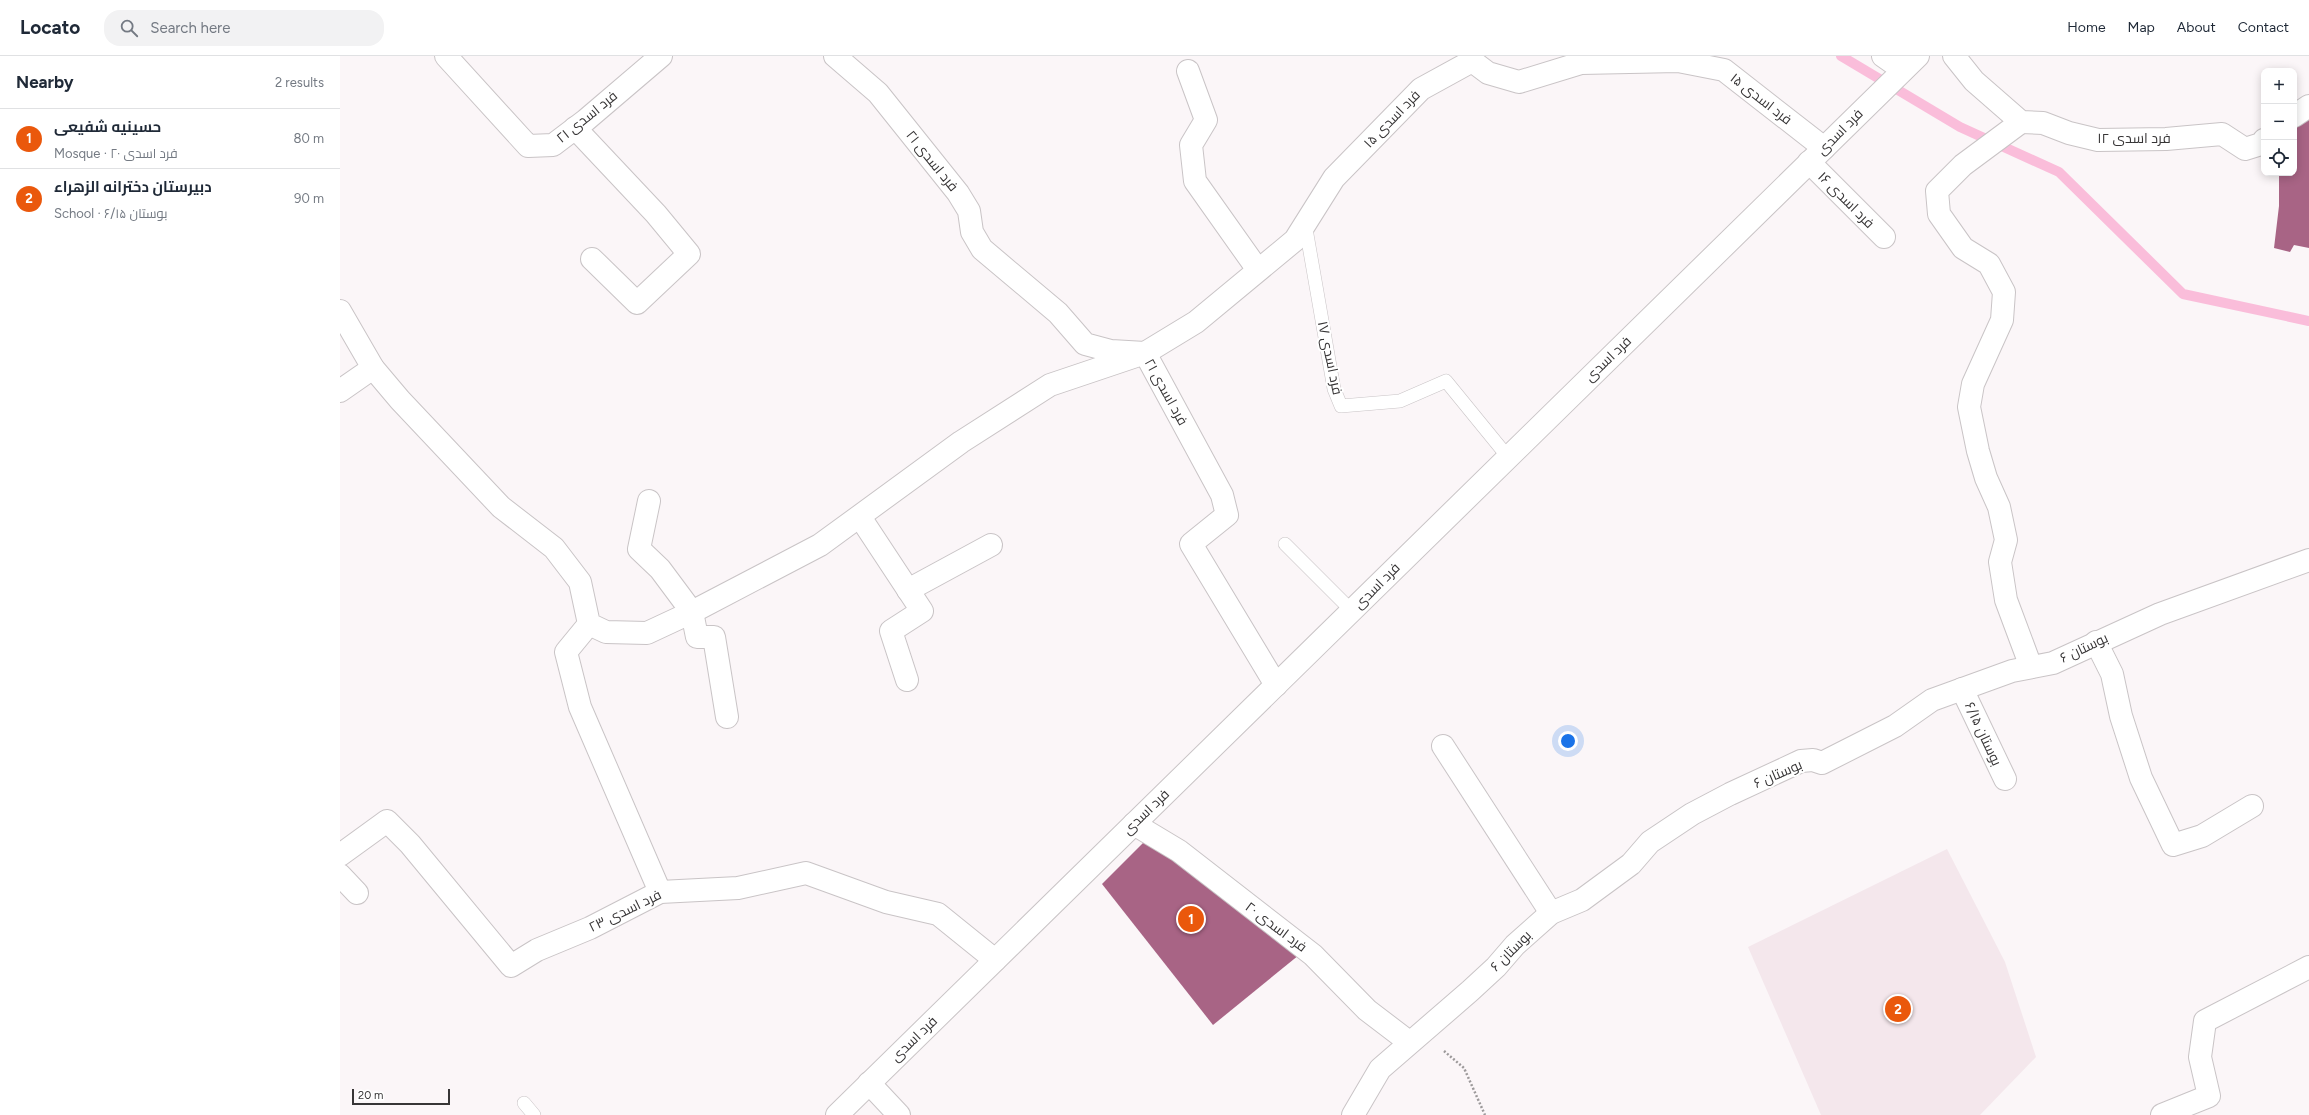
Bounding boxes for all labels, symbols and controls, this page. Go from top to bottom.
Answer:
search box [104,10,384,46]
text: Locato [20,16,80,39]
icon: search [118,17,140,39]
text: Search here [150,19,230,37]
text: Home [2067,19,2106,36]
text: Map [2128,19,2155,36]
text: About [2177,19,2216,36]
text: Contact [2238,19,2289,36]
map controls [2261,68,2297,176]
button: + [2261,68,2297,104]
street label: فرد اسدی ۱۵ [1727,70,1795,128]
text: Nearby [16,72,74,92]
text: 2 results [275,75,324,90]
street label: فرد اسدی ۲۱ [553,87,621,147]
street label: فرد اسدی ۱۵ [1360,87,1424,151]
button: − [2261,104,2297,140]
street label: فرد اسدی [1813,105,1867,159]
text: حسینیه شفیعی [54,118,161,136]
street label: فرد اسدی ۲۱ [902,127,962,195]
street label: فرد اسدی ۱۲ [2097,130,2171,147]
text: 1 [26,131,32,146]
text: 80 m [293,131,324,146]
button: locate [2261,140,2297,176]
text: Mosque · فرد اسدی ۲۰ [54,146,178,161]
street label: فرد اسدی ۱۶ [1814,168,1878,232]
text: دبیرستان دخترانه الزهراء [54,178,212,196]
text: 2 [25,191,33,206]
text: 90 m [294,191,324,206]
text: School · بوستان ۶/۱۵ [54,206,168,221]
street label: فرد اسدی ۱۷ [1314,320,1346,396]
street label: فرد اسدی [1581,333,1635,385]
street label: فرد اسدی ۲۱ [1141,356,1191,428]
street label: فرد اسدی [1350,559,1404,613]
street label: بوستان ۶ [2057,629,2111,667]
street label: بوستان ۶/۱۵ [1961,699,2005,769]
your location [1558,731,1578,751]
street label: بوستان ۶ [1751,756,1805,792]
street label: فرد اسدی [1119,786,1173,838]
street label: فرد اسدی ۲۳ [586,886,664,936]
street label: فرد اسدی ۲۰ [1242,898,1310,956]
pin: 1 [1178,904,1204,934]
street label: بوستان ۶ [1487,927,1535,975]
pin: 2 [1885,994,1911,1024]
street label: فرد اسدی [887,1013,941,1065]
scale bar [352,1087,450,1106]
text: 20 m [358,1089,383,1102]

